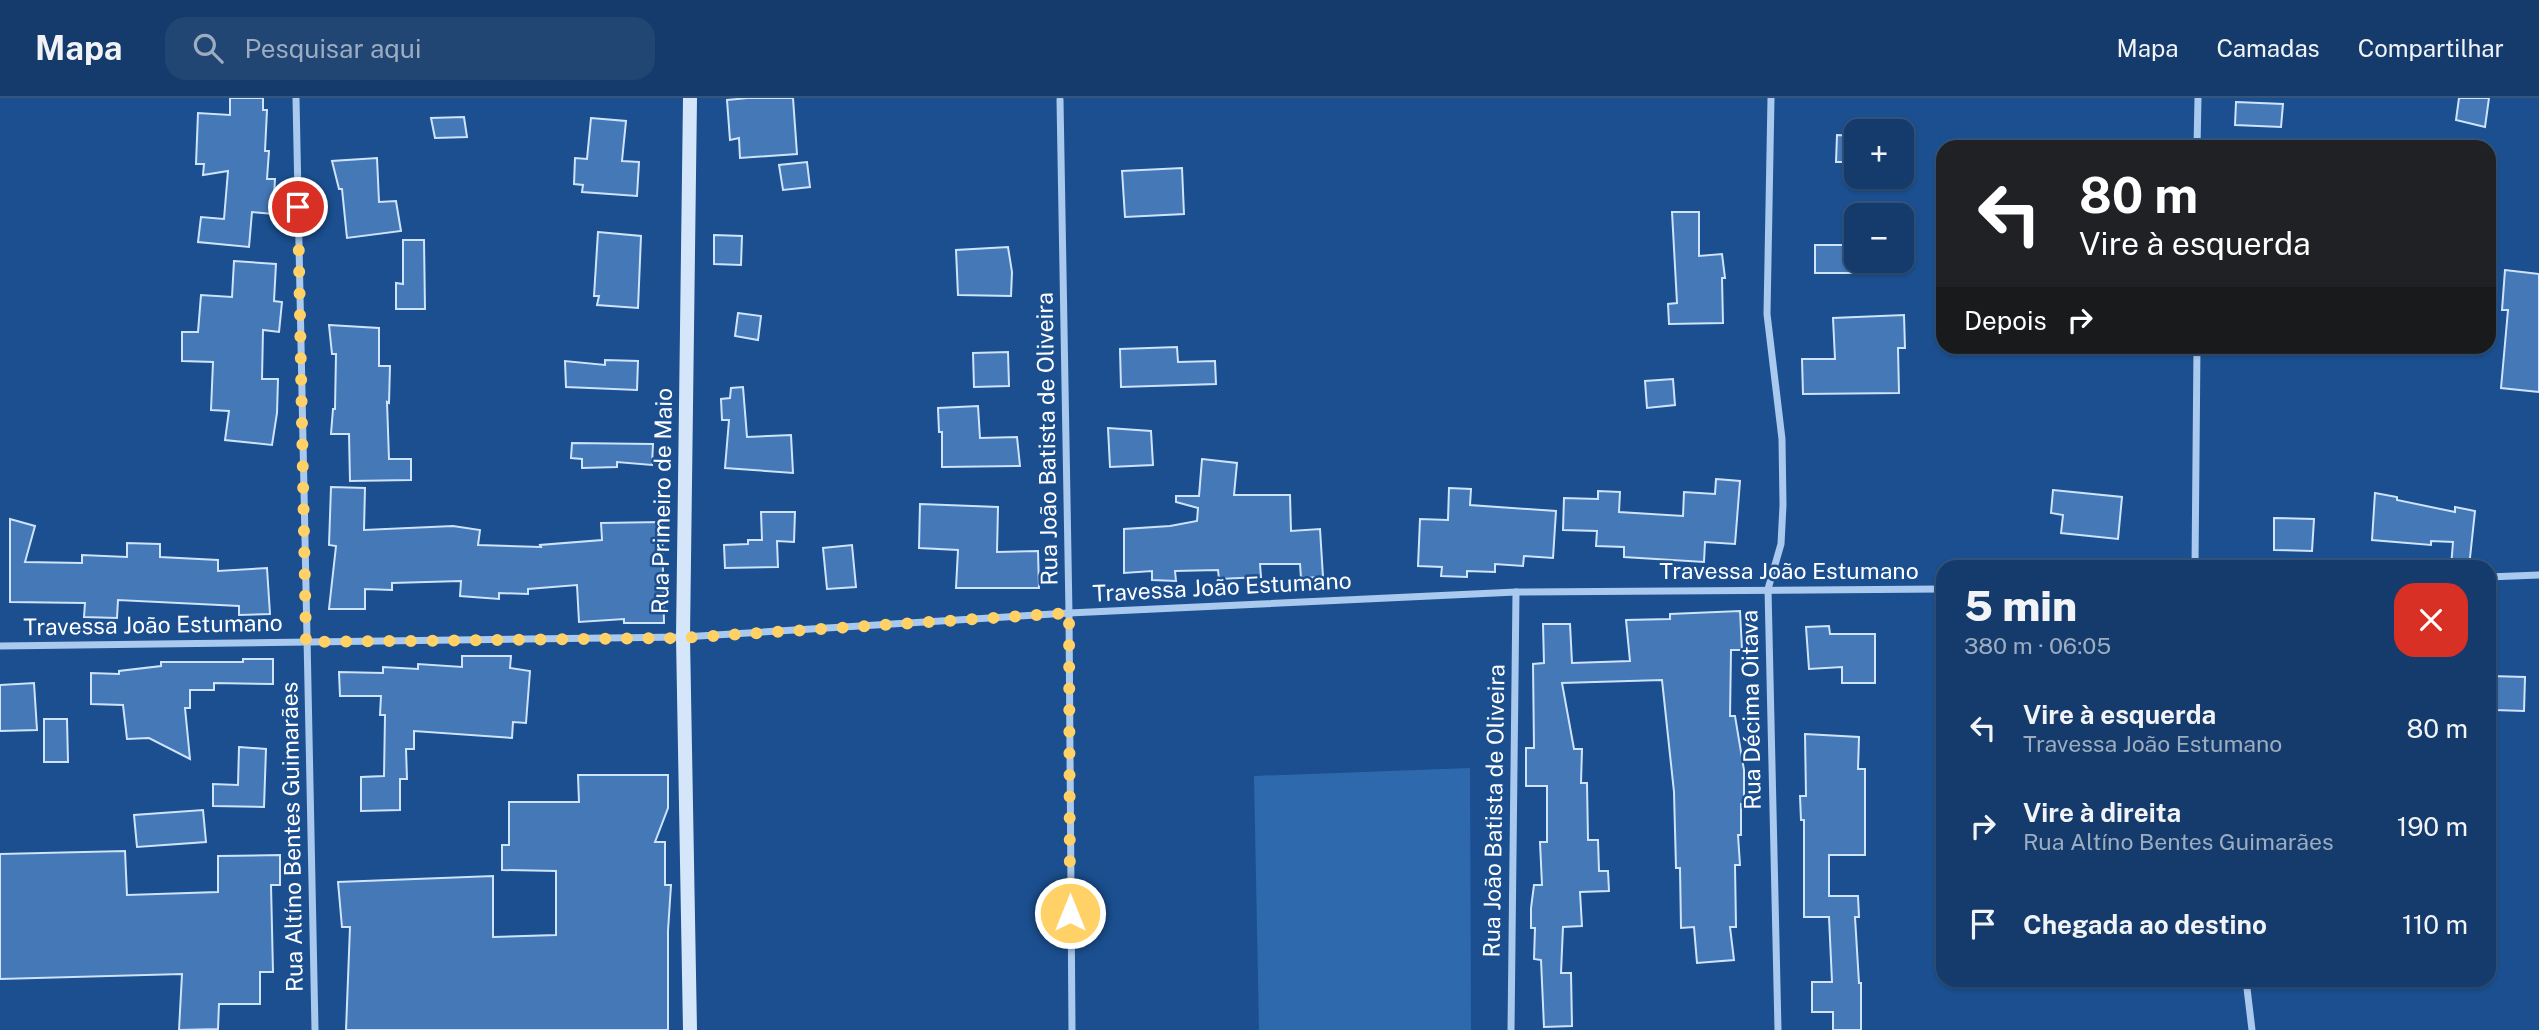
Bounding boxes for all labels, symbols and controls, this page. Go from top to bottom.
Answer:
search box [165,17,655,80]
text: Mapa [35,29,123,67]
icon: search [189,29,227,67]
text: Pesquisar aqui [245,33,421,64]
text: Mapa [2117,34,2178,62]
text: Camadas [2216,34,2320,62]
text: Compartilhar [2358,34,2504,62]
map controls [1844,119,1914,273]
button: + [1844,119,1914,189]
text: 80 m [2079,166,2198,224]
icon: left [1964,168,2055,259]
pin [268,177,328,237]
icon: arrive [279,188,317,226]
button: − [1844,203,1914,273]
text: Vire à esquerda [2079,225,2311,262]
street label: Rua João Batista de Oliveira [1030,292,1063,586]
icon: right [2061,301,2099,339]
text: Depois [1964,305,2047,336]
street label: Rua Primeiro de Maio [646,388,677,614]
street label: Travessa João Estumano [1659,557,1919,584]
street label: Travessa João Estumano [1092,566,1352,607]
text: 5 min [1964,581,2077,630]
button: close [2394,583,2468,657]
street label: Travessa João Estumano [23,609,283,640]
street label: Rua Décima Oitava [1735,610,1766,810]
text: 380 m · 06:05 [1964,632,2111,659]
street label: Rua João Batista de Oliveira [1477,664,1510,958]
street label: Rua Altíno Bentes Guimarães [275,682,308,992]
text: Vire à esquerda [2023,699,2216,730]
icon: left [1964,709,2002,747]
text: 80 m [2407,713,2468,744]
text: Travessa João Estumano [2023,730,2282,757]
text: Vire à direita [2023,797,2181,828]
icon: right [1964,807,2002,845]
text: 190 m [2397,811,2468,842]
text: Rua Altíno Bentes Guimarães [2023,828,2334,855]
position arrow [1033,876,1107,950]
icon: arrive [1964,905,2002,943]
text: Chegada ao destino [2023,909,2267,940]
text: 110 m [2402,909,2468,940]

